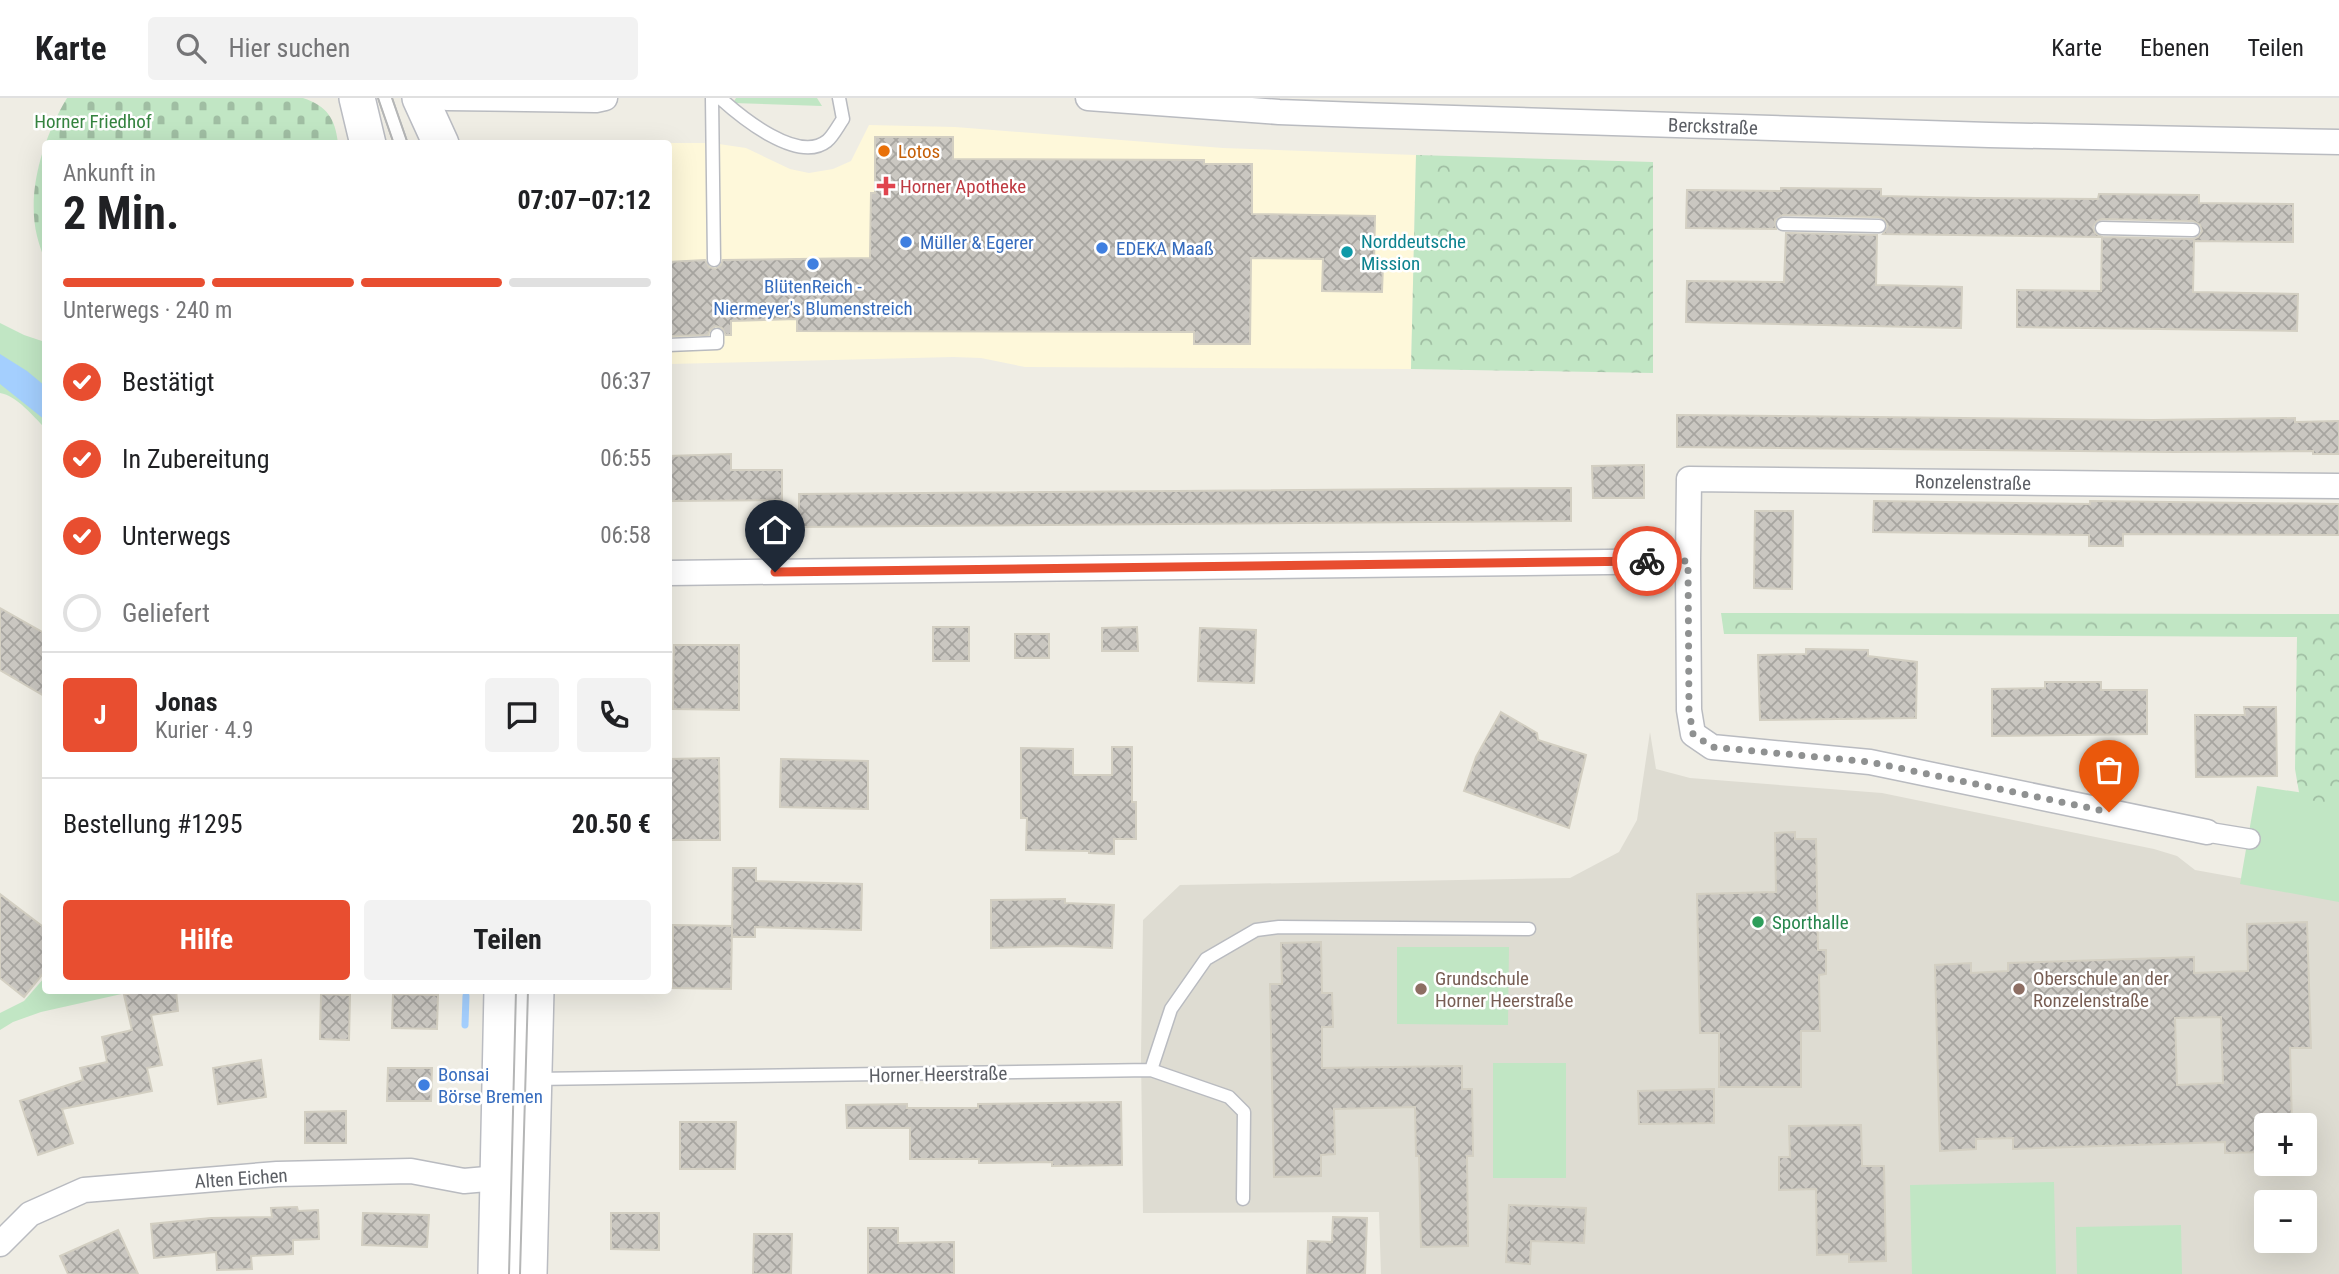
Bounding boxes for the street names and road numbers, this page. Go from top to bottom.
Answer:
street label: Berckstraße [1668,113,1758,140]
street label: Ronzelenstraße [1915,470,2031,495]
street label: Horner Heerstraße [869,1062,1007,1087]
street label: Alten Eichen [194,1164,288,1193]

